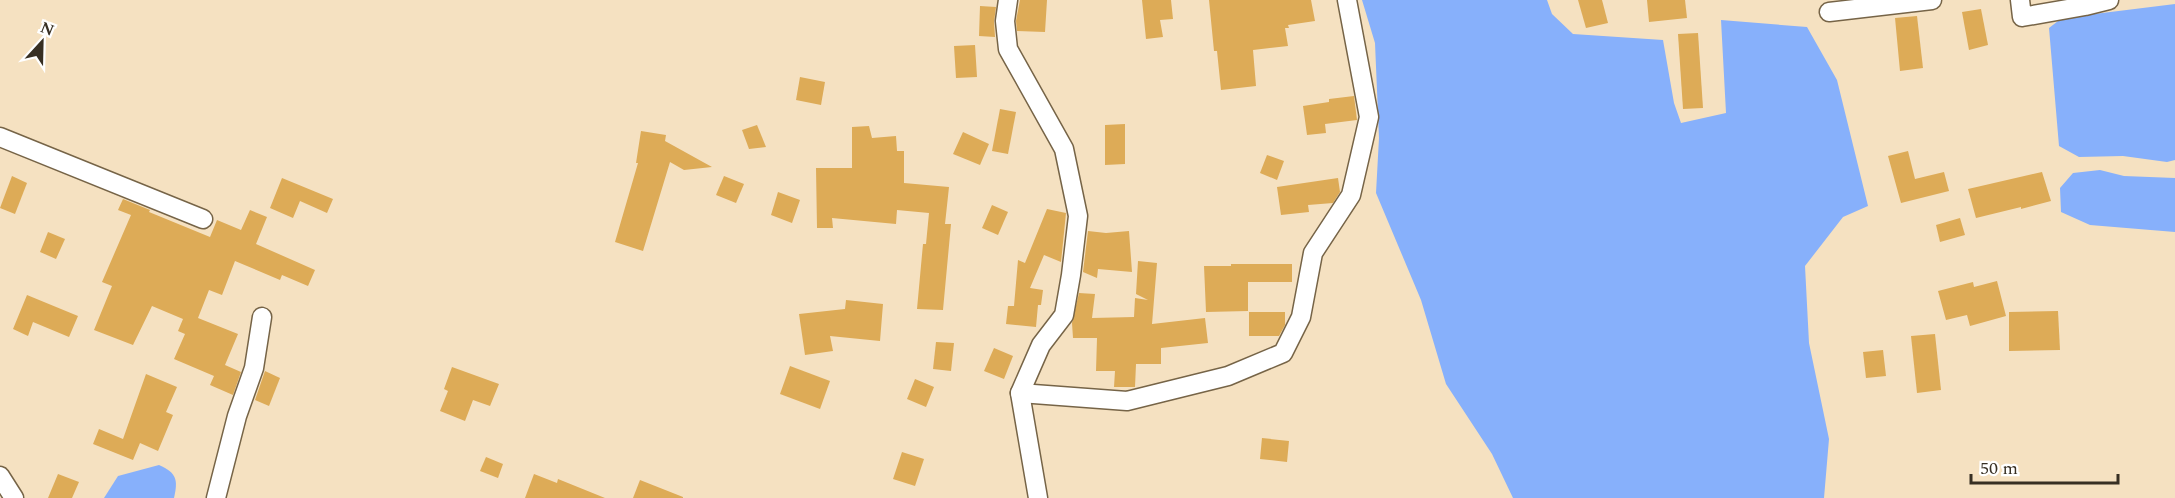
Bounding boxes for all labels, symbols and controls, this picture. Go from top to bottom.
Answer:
north arrow [12,12,72,72]
text: N [37,15,58,43]
scale bar [1971,447,2118,485]
text: 50 m [1980,455,2018,482]

